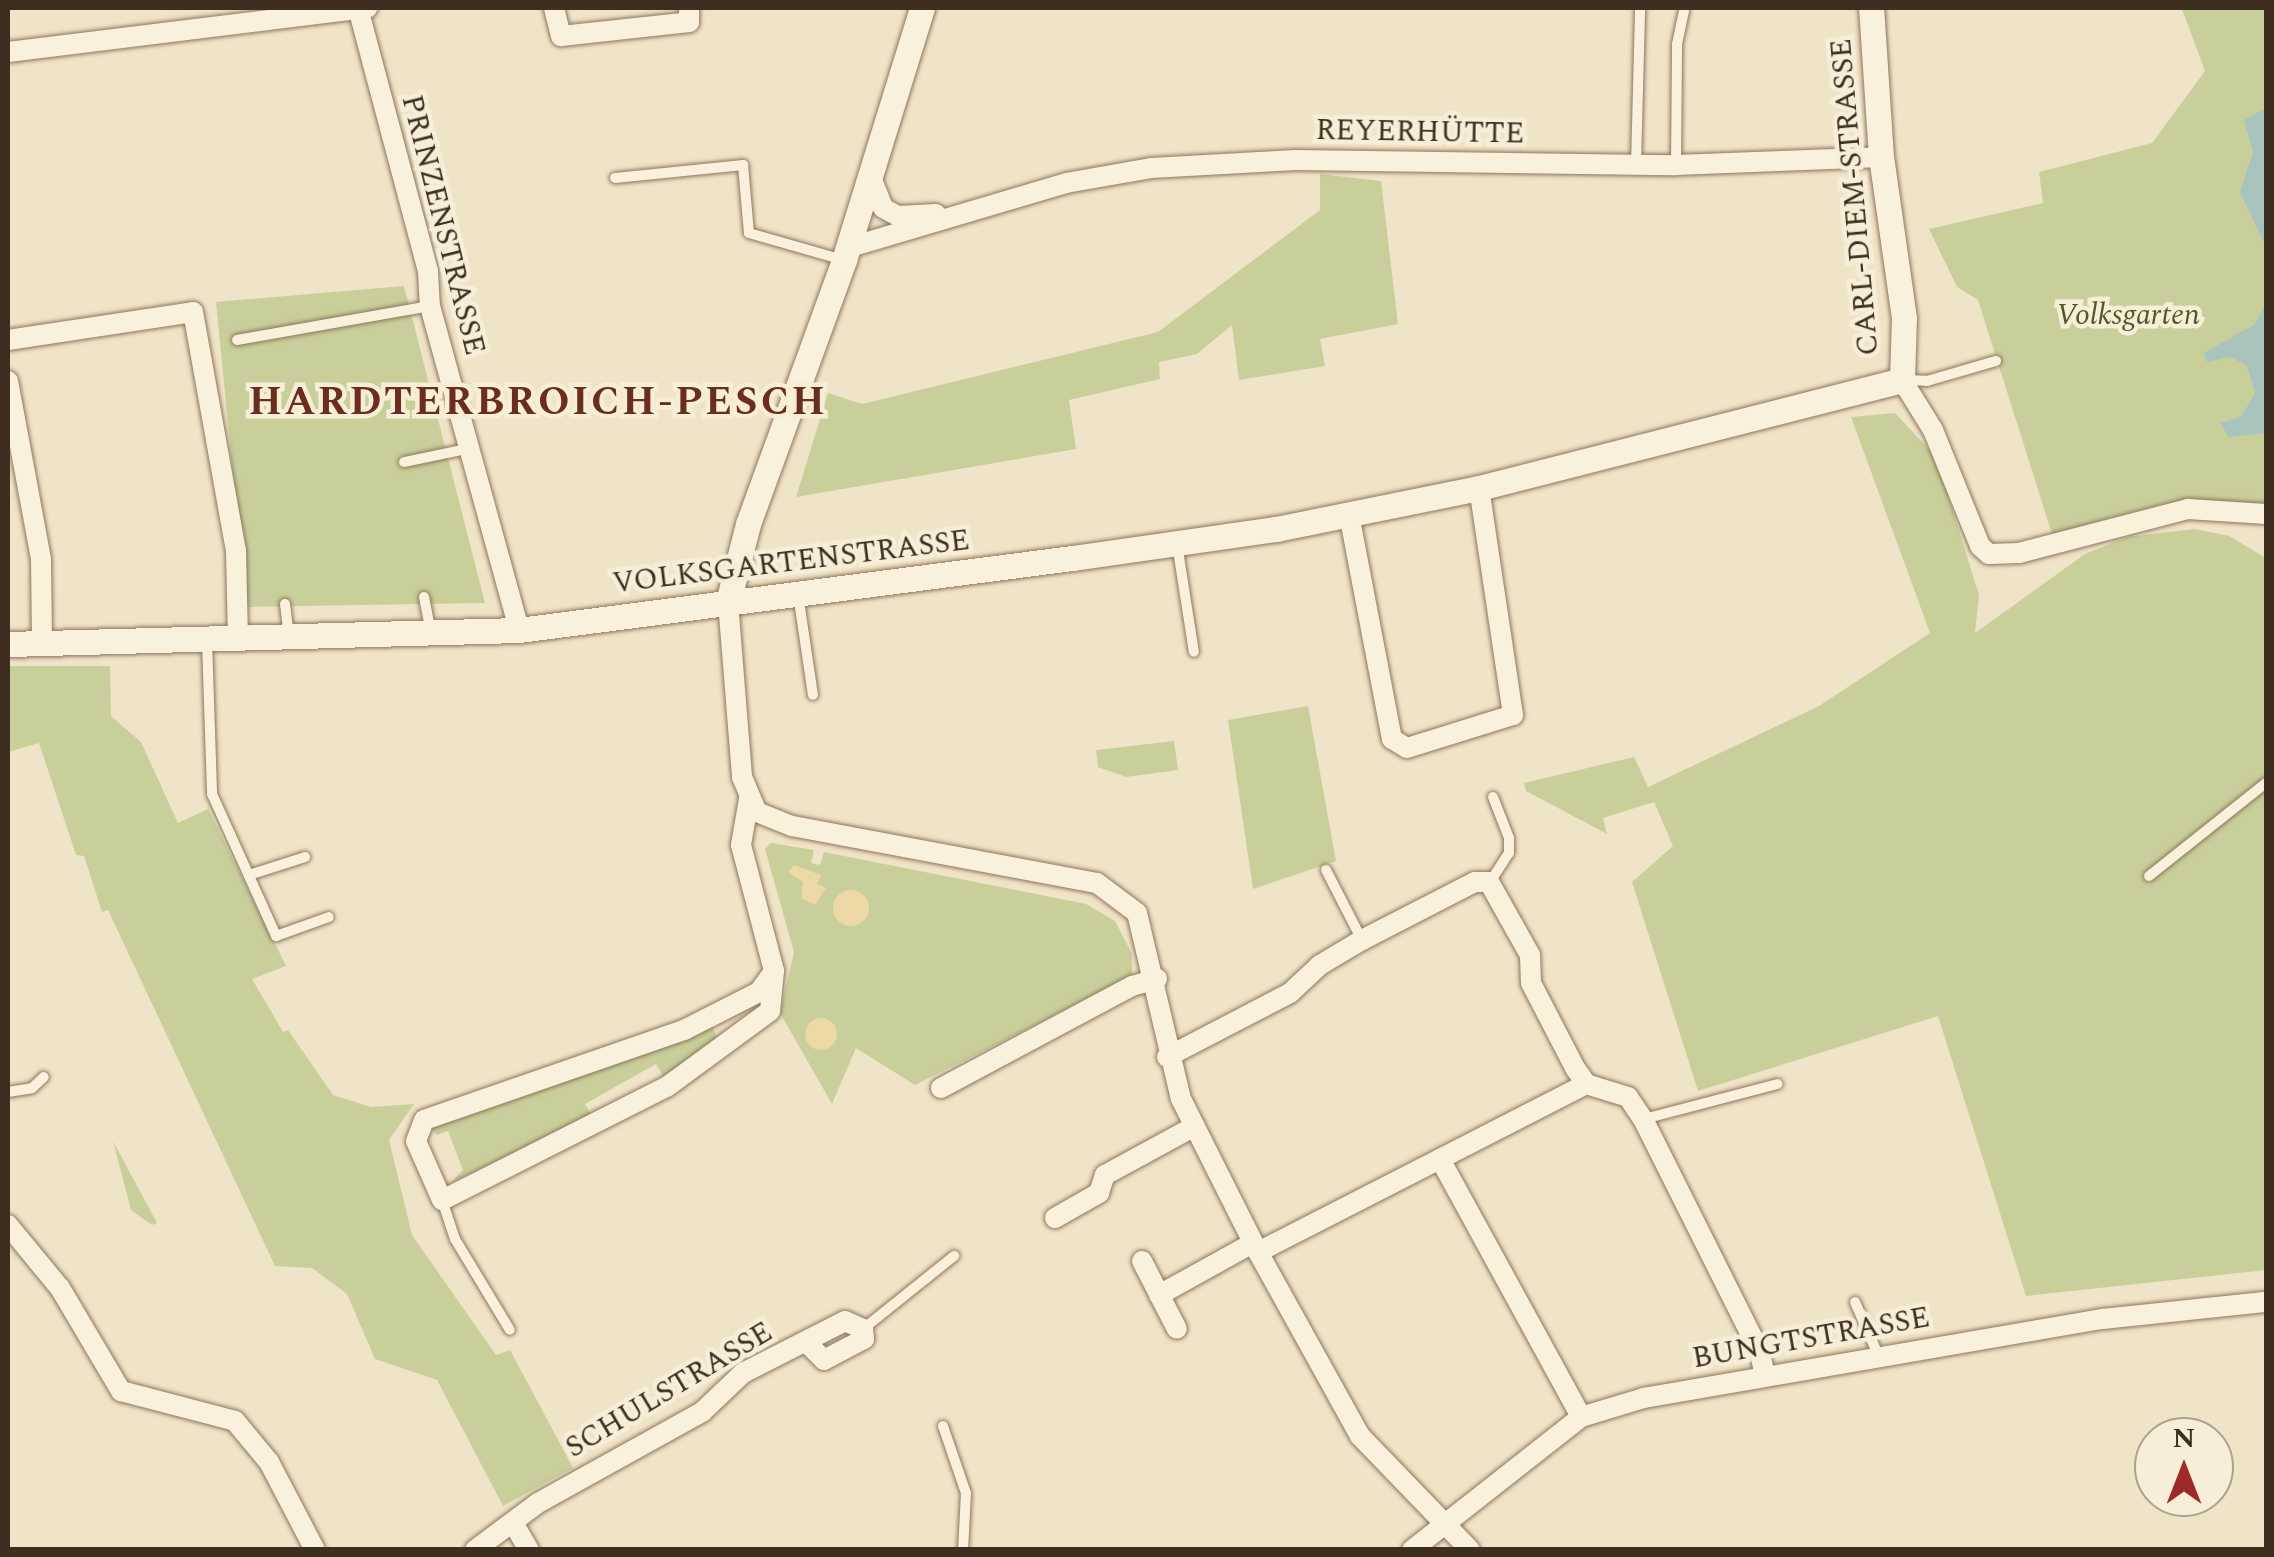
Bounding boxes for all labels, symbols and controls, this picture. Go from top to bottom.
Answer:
street label: CARL-DIEM-STRASSE [1823,37,1887,357]
street label: PRINZENSTRASSE [393,91,493,359]
street label: REYERHÜTTE [1315,112,1525,152]
park label: Volksgarten [2056,297,2200,333]
district label: HARDTERBROICH-PESCH [248,379,828,427]
street label: VOLKSGARTENSTRASSE [610,522,972,602]
street label: BUNGTSTRASSE [1689,1299,1933,1377]
street label: SCHULSTRASSE [559,1314,779,1466]
north arrow [2134,1417,2234,1517]
text: N [2173,1417,2195,1460]

